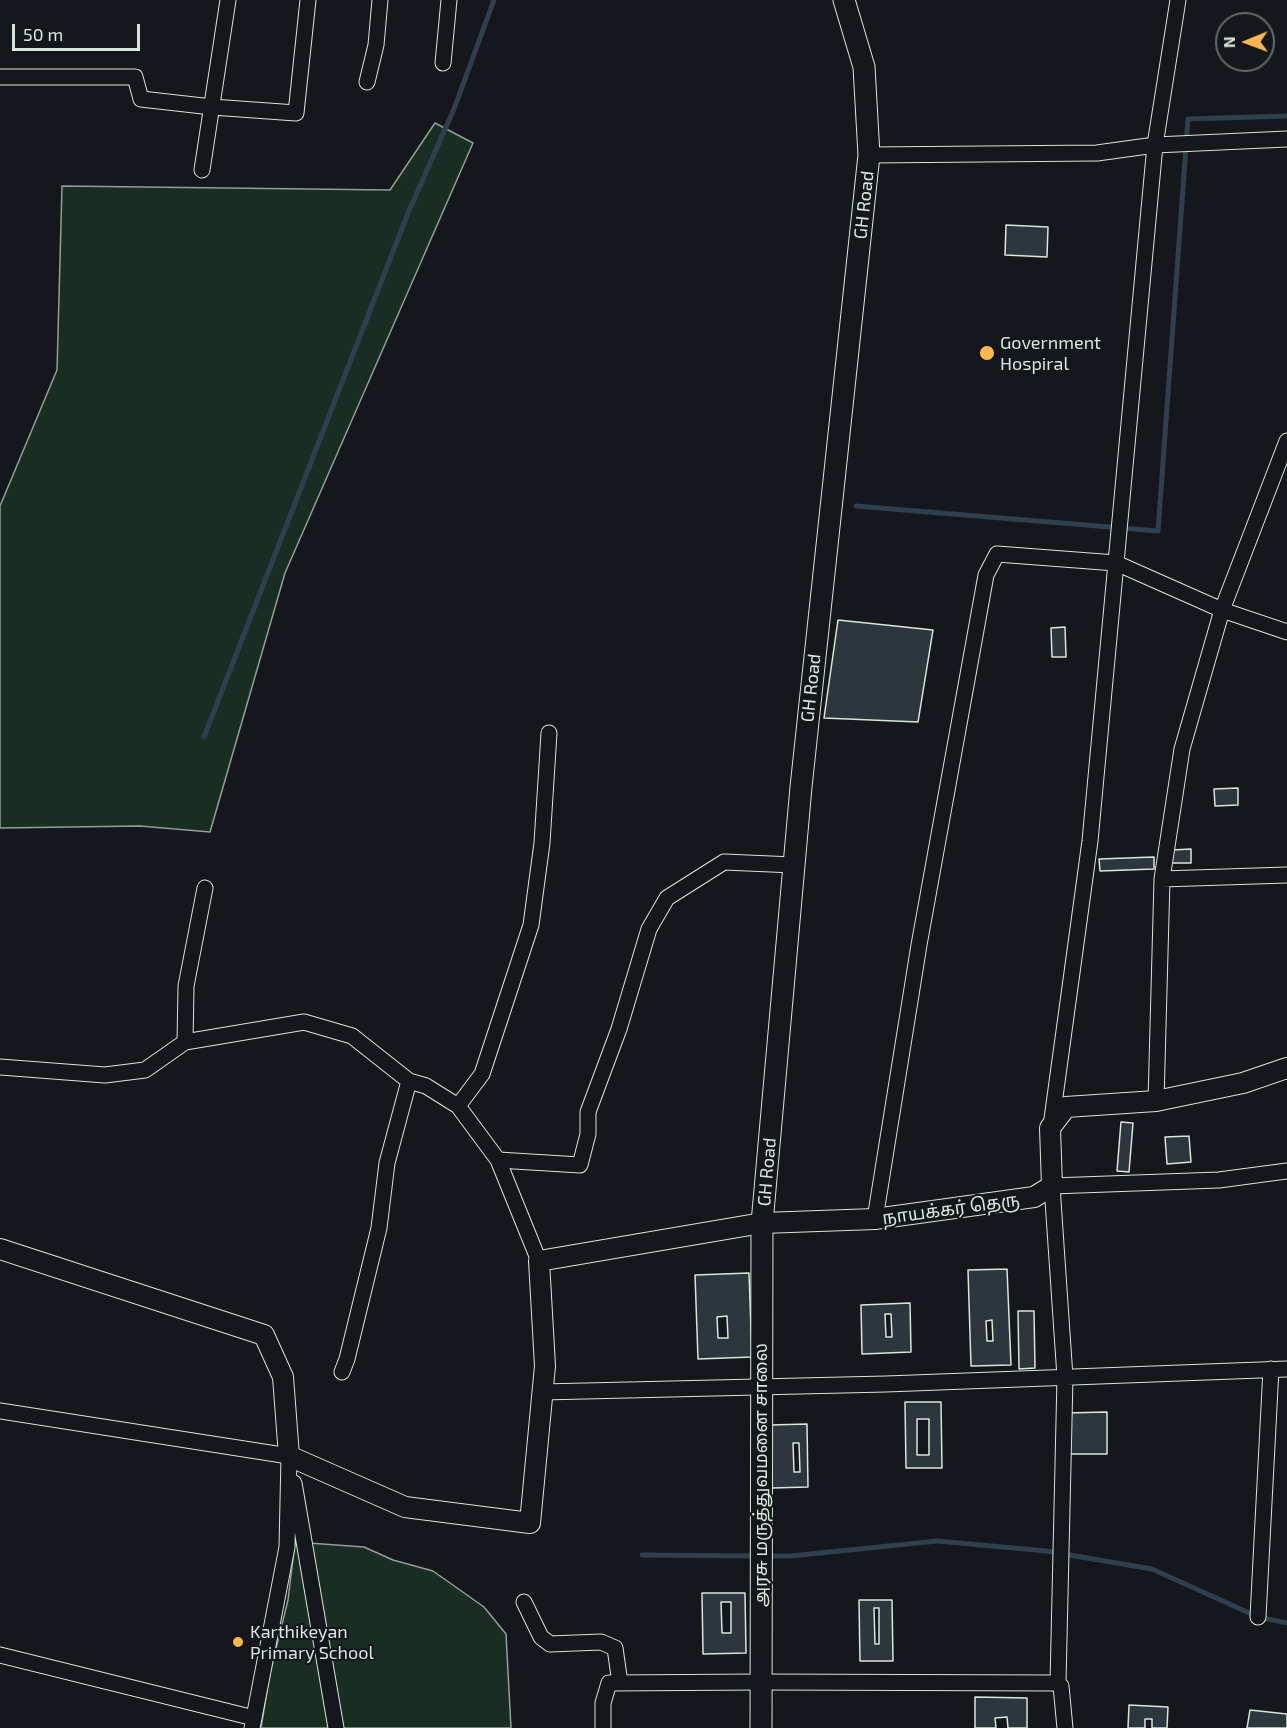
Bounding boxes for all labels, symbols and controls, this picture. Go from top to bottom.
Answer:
scale bar [15,12,142,50]
north arrow [1215,12,1275,72]
text: 50 m [23,23,63,45]
text: N [1219,36,1238,48]
street label: GH Road [850,170,878,240]
place label: Government Hospiral [1000,332,1101,374]
marker: Government Hospiral [978,344,996,362]
street label: GH Road [797,653,825,723]
street label: GH Road [753,1137,781,1207]
street label: நாயக்கர் தெரு [881,1189,1021,1229]
street label: அரசு மருத்துவமனை சாலை [750,1343,772,1607]
place label: Karthikeyan Primary School [250,1621,374,1664]
marker: Karthikeyan Primary School [231,1635,245,1649]

